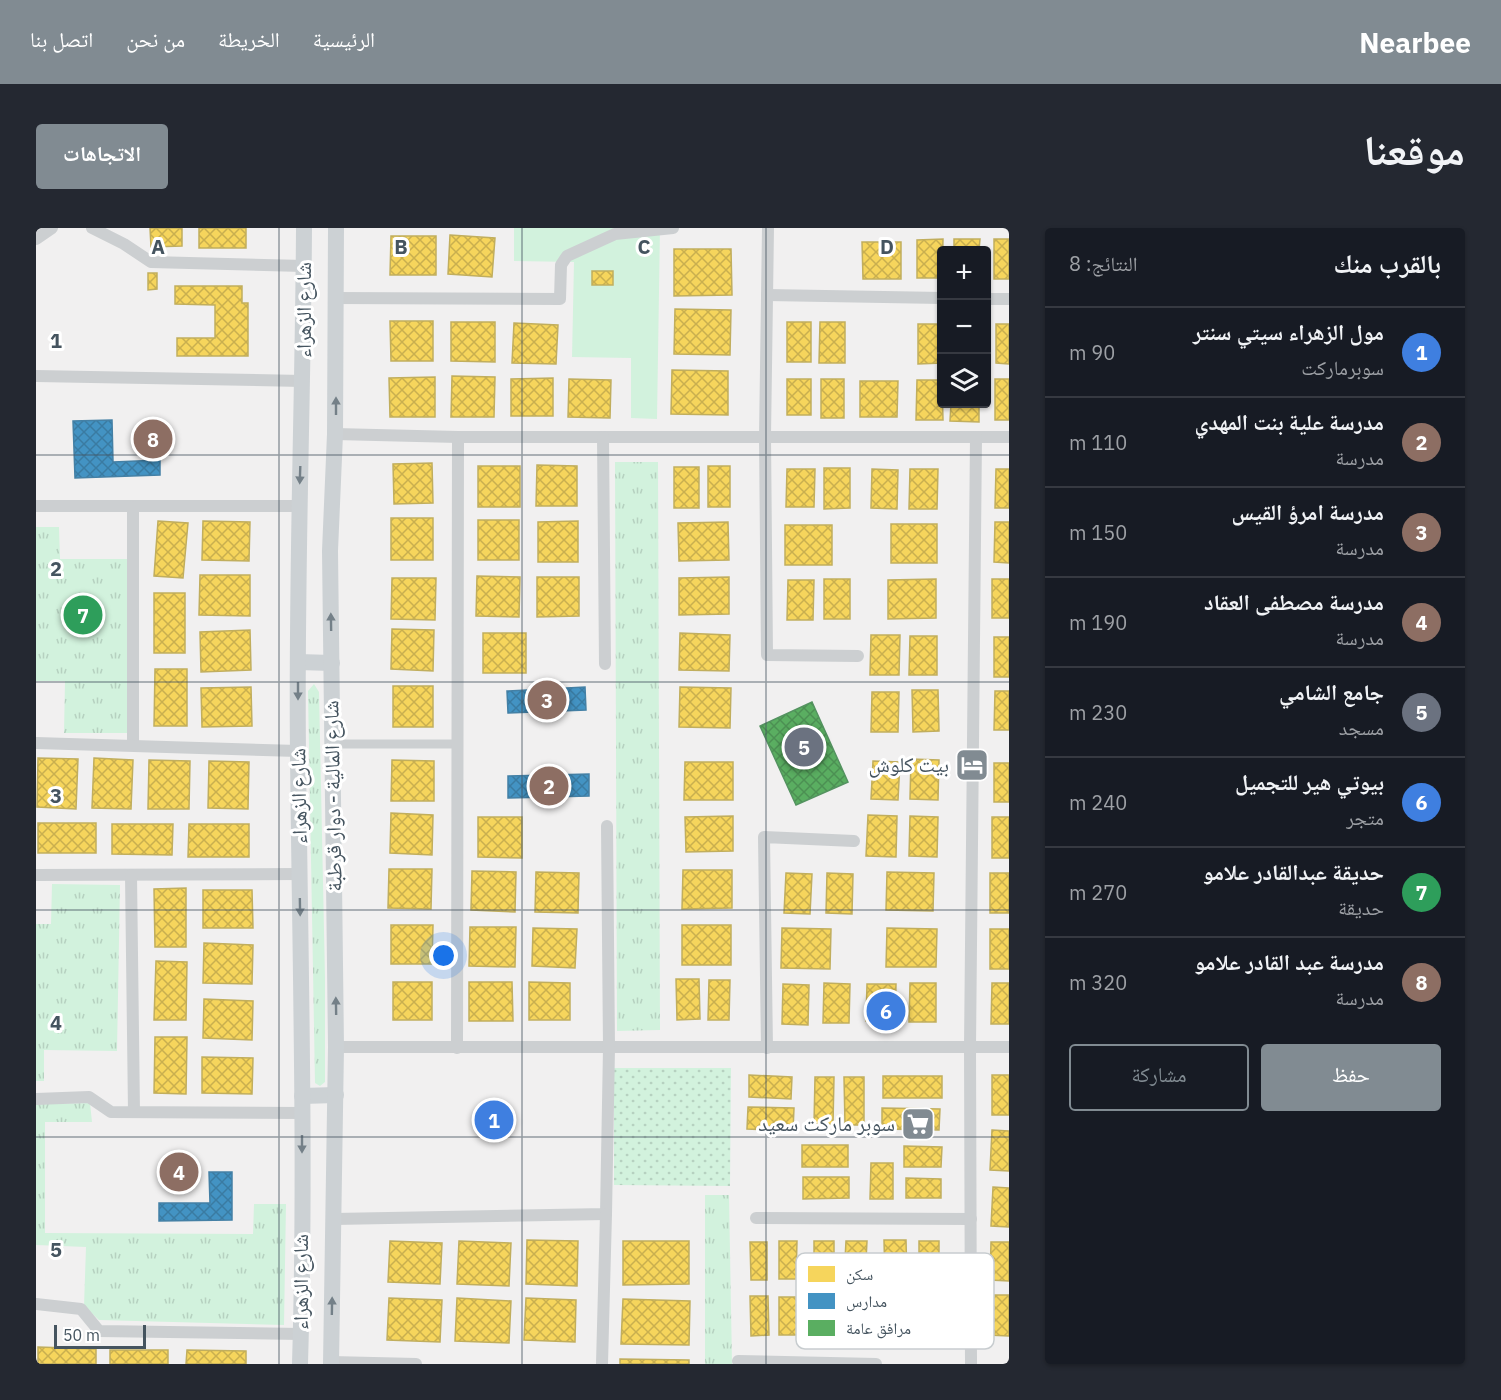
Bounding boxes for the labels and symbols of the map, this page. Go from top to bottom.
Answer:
text: A [151,233,165,260]
text: B [394,233,408,260]
text: C [637,233,651,260]
text: D [880,233,894,260]
street label: شارع الزهراء [289,262,317,358]
text: 1 [50,327,62,354]
one-way arrow [331,396,340,415]
pin: 8 [134,416,172,462]
one-way arrow [295,466,305,485]
text: 2 [50,555,62,582]
pin: 7 [64,592,102,638]
one-way arrow [326,612,336,631]
pin: 3 [528,678,566,722]
one-way arrow [293,682,303,701]
street label: شارع المالية - دوار قرطبة [316,700,348,892]
pin: 5 [784,724,824,770]
hotel icon: بيت كلوش [954,747,990,783]
street label: شارع الزهراء [283,748,313,844]
place label: بيت كلوش [869,750,949,778]
pin: 2 [530,764,568,808]
text: 3 [50,782,62,809]
one-way arrow [295,898,305,917]
your location [429,941,458,970]
pin: 6 [866,988,906,1034]
one-way arrow [331,996,341,1015]
text: 4 [50,1009,62,1036]
pin: 1 [474,1098,514,1142]
supermarket icon: سوبر ماركت سعيد [900,1106,936,1142]
place label: سوبر ماركت سعيد [758,1109,895,1137]
one-way arrow [297,1135,307,1154]
pin: 4 [160,1150,198,1194]
street label: شارع الزهراء [286,1234,314,1330]
text: 5 [50,1236,62,1263]
legend [796,1253,994,1349]
text: سكن [846,1264,873,1285]
text: مدارس [846,1291,887,1312]
one-way arrow [328,1296,337,1315]
text: مرافق عامة [846,1318,911,1339]
scale bar [54,1322,146,1350]

